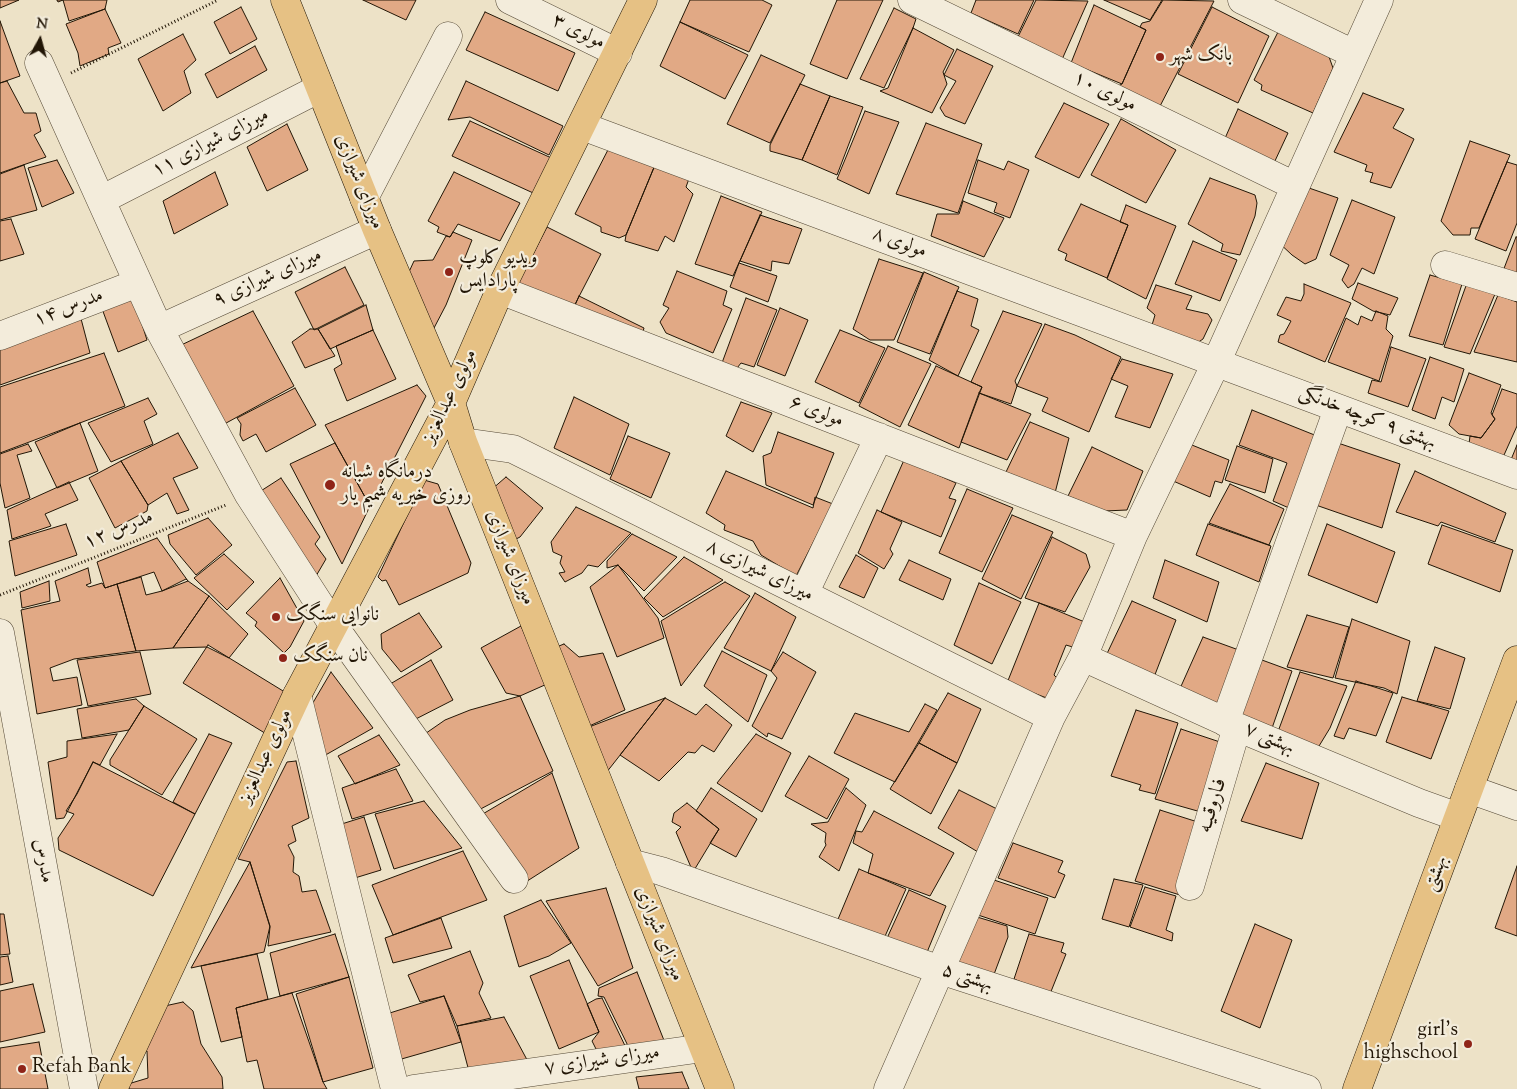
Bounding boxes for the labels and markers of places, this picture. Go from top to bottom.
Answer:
place label: بانک شهر [1170,45,1232,69]
marker: بانک شهر [1154,51,1166,63]
place label: ویدیو کلوپ پارادایس [459,248,538,295]
marker: ویدیو کلوپ پارادایس [443,266,455,278]
place label: درمانگاه شبانه روزی خیریه شمیم یار [341,462,471,509]
marker: درمانگاه شبانه روزی خیریه شمیم یار [323,478,337,492]
place label: نانوایی سنگک [286,605,379,629]
marker: نانوایی سنگک [270,611,282,623]
place label: نان سنگک [293,646,368,670]
marker: نان سنگک [277,652,289,664]
place label: girl's highschool [1363,1020,1458,1067]
marker: girl's highschool [1462,1038,1474,1050]
place label: Refah Bank [32,1057,132,1081]
marker: Refah Bank [16,1063,28,1075]

